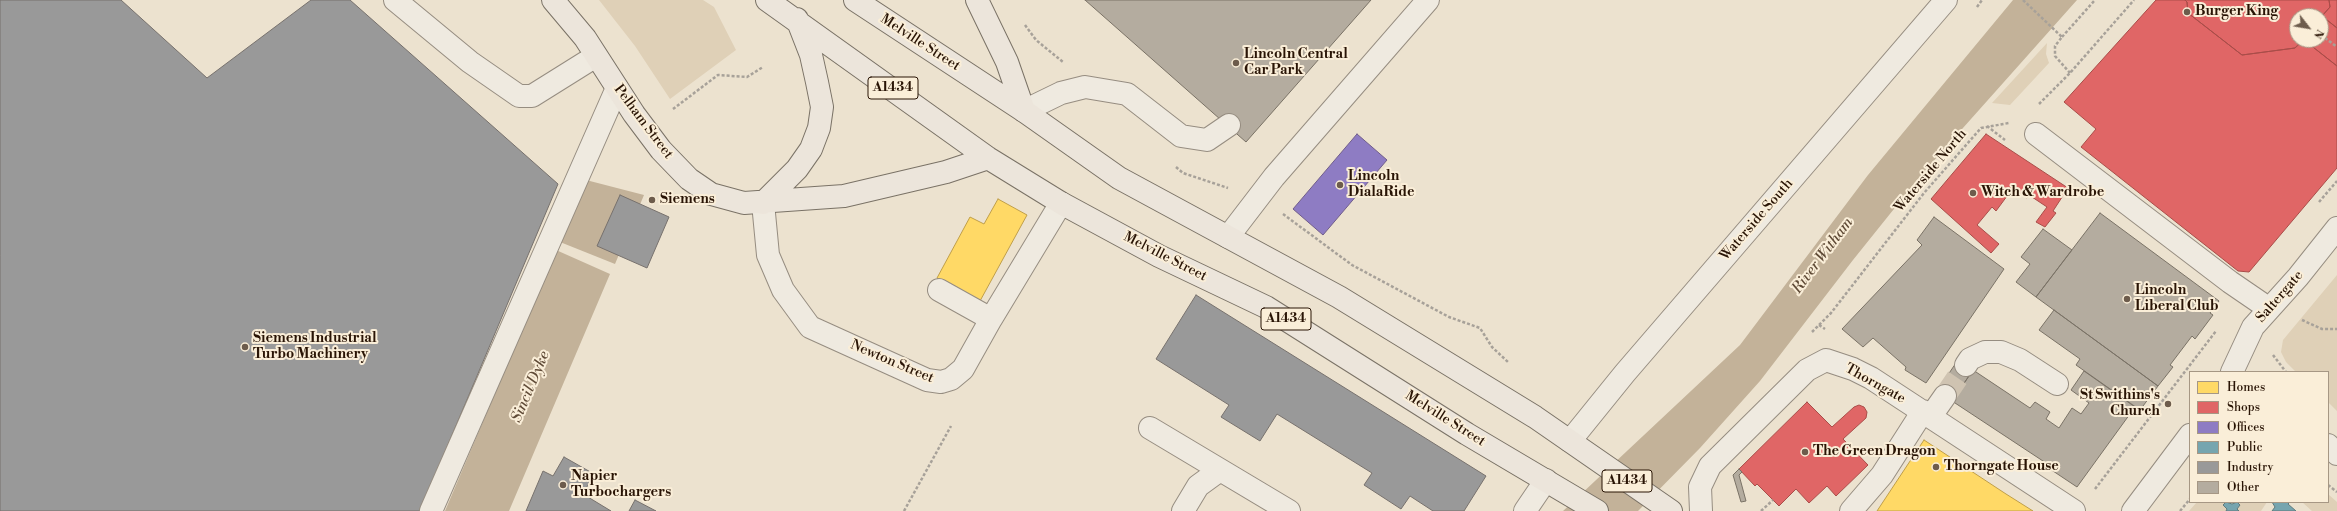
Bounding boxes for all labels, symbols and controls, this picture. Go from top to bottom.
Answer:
place label: Burger King [2195,4,2278,20]
marker: Burger King [2182,7,2192,17]
north arrow [2289,8,2329,48]
street label: Melville Street [877,11,963,75]
text: N [2310,26,2327,41]
place label: Lincoln Central Car Park [1244,47,1348,80]
marker: Lincoln Central Car Park [1231,58,1241,68]
road number: A1434 [868,77,918,99]
street label: Pelham Street [610,82,676,162]
street label: Waterside North [1891,126,1971,216]
place label: Lincoln DialaRide [1348,169,1415,202]
street label: Waterside South [1717,176,1797,264]
marker: Lincoln DialaRide [1335,180,1345,190]
place label: Witch & Wardrobe [1981,185,2104,201]
marker: Witch & Wardrobe [1968,188,1978,198]
place label: Siemens [660,192,715,208]
marker: Siemens [647,195,657,205]
water label: River Witham [1789,214,1857,298]
street label: Melville Street [1120,229,1210,285]
street label: Saltergate [2253,268,2307,326]
place label: Lincoln Liberal Club [2135,283,2219,316]
marker: Lincoln Liberal Club [2122,294,2132,304]
road number: A1434 [1261,308,1311,330]
place label: Siemens Industrial Turbo Machinery [253,331,377,364]
street label: Newton Street [848,337,936,387]
marker: Siemens Industrial Turbo Machinery [240,342,250,352]
water label: Sincil Dyke [508,349,554,425]
street label: Thorngate [1842,360,1908,408]
legend [2189,371,2329,503]
text: Homes [2227,380,2265,395]
street label: Melville Street [1402,388,1488,450]
place label: St Swithins's Church [2080,388,2160,420]
marker: St Swithins's Church [2163,399,2173,409]
text: Shops [2227,400,2260,415]
text: Offices [2227,420,2265,435]
text: Public [2227,440,2263,455]
place label: The Green Dragon [1813,444,1936,460]
marker: The Green Dragon [1800,447,1810,457]
place label: Thorngate House [1944,459,2059,475]
text: Industry [2227,460,2273,475]
marker: Thorngate House [1931,462,1941,472]
place label: Napier Turbochargers [571,469,671,502]
road number: A1434 [1602,470,1652,492]
marker: Napier Turbochargers [558,480,568,490]
text: Other [2227,480,2259,495]

